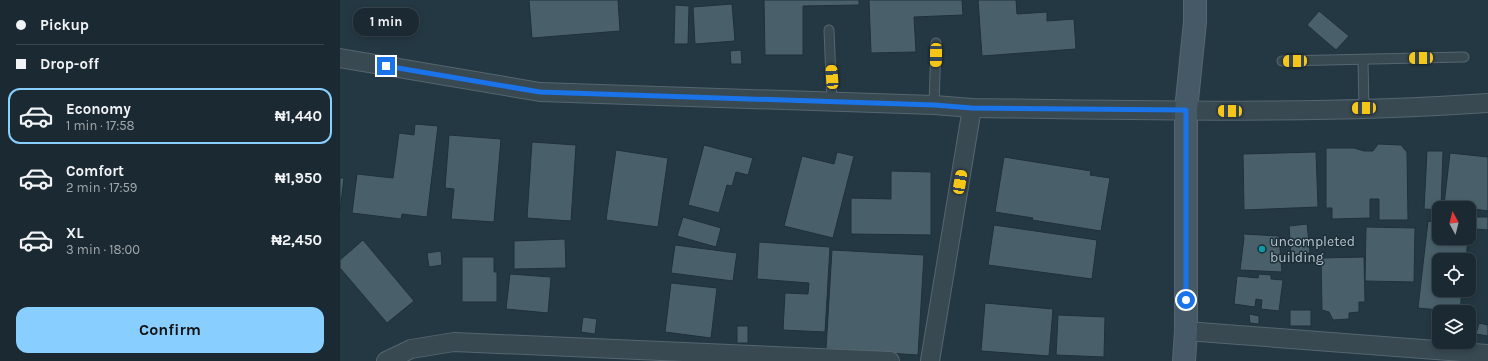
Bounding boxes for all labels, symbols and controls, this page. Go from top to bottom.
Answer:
callout: 1 min [353,8,419,36]
text: 1 min [370,14,402,29]
text: Pickup [40,16,89,34]
car [930,43,942,67]
car [1409,52,1433,64]
text: Drop-off [40,55,99,73]
car [1283,55,1307,67]
route end [377,57,395,75]
car [825,65,839,89]
icon: car [18,98,54,134]
text: Economy [66,100,131,118]
car [1352,102,1376,114]
car [1218,105,1242,117]
text: ₦1,440 [275,107,322,125]
text: 1 min · 17:58 [66,118,134,133]
icon: car [18,160,54,196]
text: Comfort [66,162,124,180]
text: ₦1,950 [275,169,322,187]
car [952,169,968,195]
text: 2 min · 17:59 [66,180,137,195]
north arrow [1432,201,1476,245]
map controls [1432,201,1476,349]
icon: car [18,222,54,258]
text: XL [66,224,84,242]
text: ₦2,450 [271,231,322,249]
place label: uncompleted building [1270,233,1355,266]
text: 3 min · 18:00 [66,242,140,257]
marker: uncompleted building [1257,244,1267,254]
button: locate [1432,253,1476,297]
route start [1177,291,1195,309]
button: layers [1432,305,1476,349]
button: Confirm [16,307,324,353]

